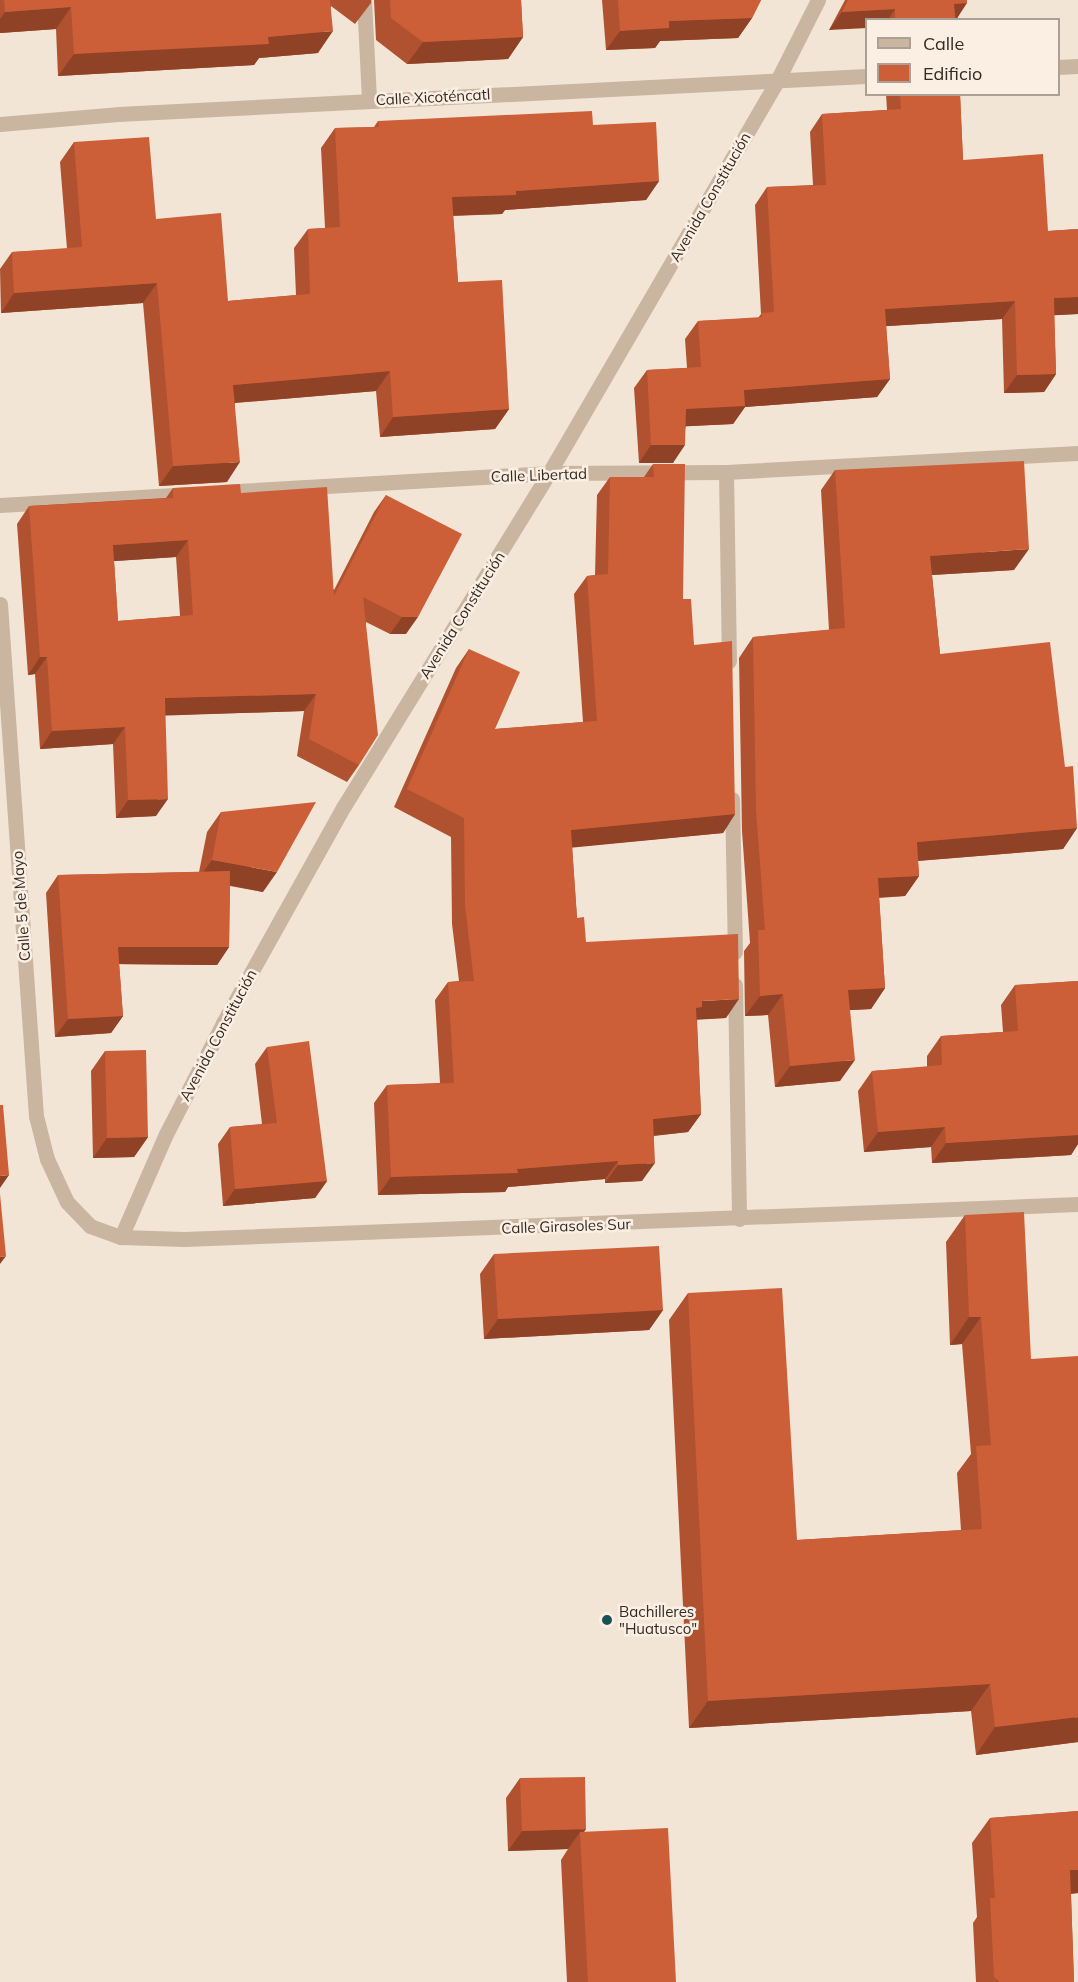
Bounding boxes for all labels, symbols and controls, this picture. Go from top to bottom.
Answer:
legend [865,18,1060,96]
text: Calle [923,32,964,55]
text: Edificio [923,62,982,85]
street label: Calle Xicoténcatl [375,85,491,109]
street label: Avenida Constitución [666,129,754,265]
street label: Calle Libertad [491,464,587,486]
street label: Avenida Constitución [416,548,508,682]
street label: Calle 5 de Mayo [8,850,34,962]
street label: Avenida Constitución [176,966,260,1104]
street label: Calle Girasoles Sur [501,1215,631,1237]
place label: Bachilleres "Huatusco" [619,1602,697,1637]
marker: Bachilleres "Huatusco" [600,1613,614,1627]

